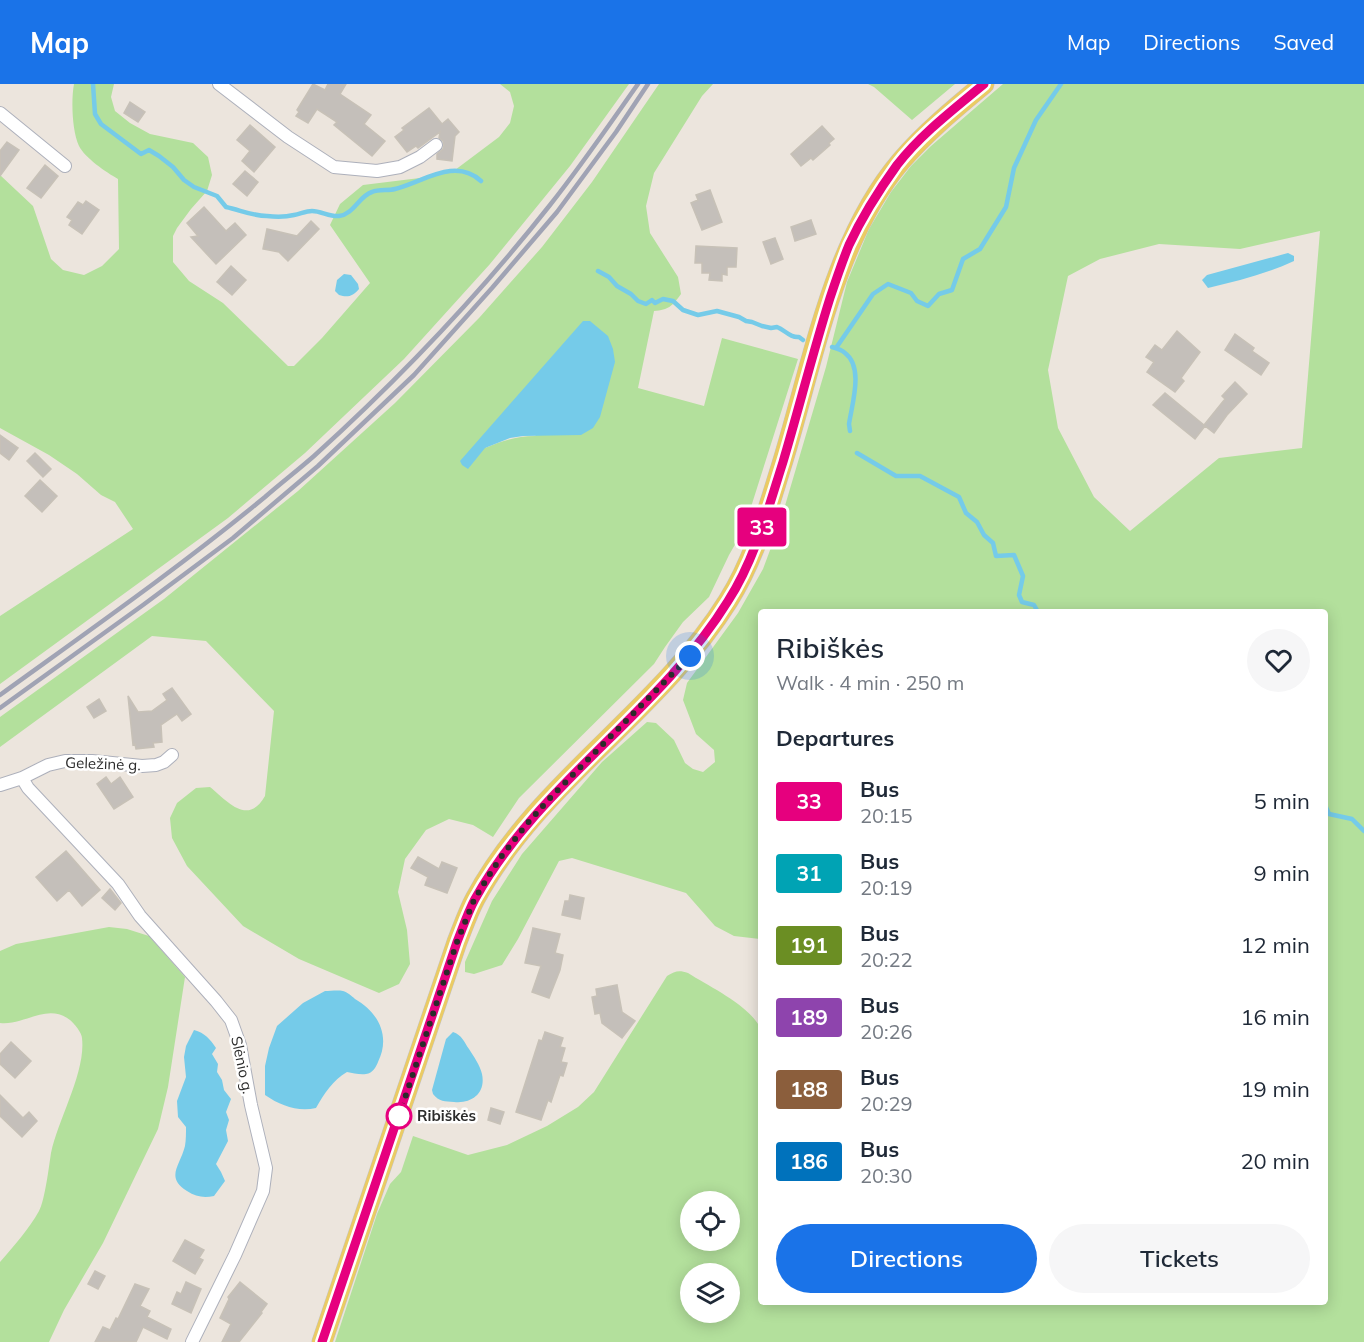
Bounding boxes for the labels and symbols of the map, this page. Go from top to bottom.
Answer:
line badge: 33 [735,508,789,546]
your location [675,641,705,671]
street label: Geležinė g. [65,753,141,774]
street label: Slėnio g. [227,1034,258,1095]
marker: Ribiškės [386,1103,412,1129]
place label: Ribiškės [417,1106,476,1125]

